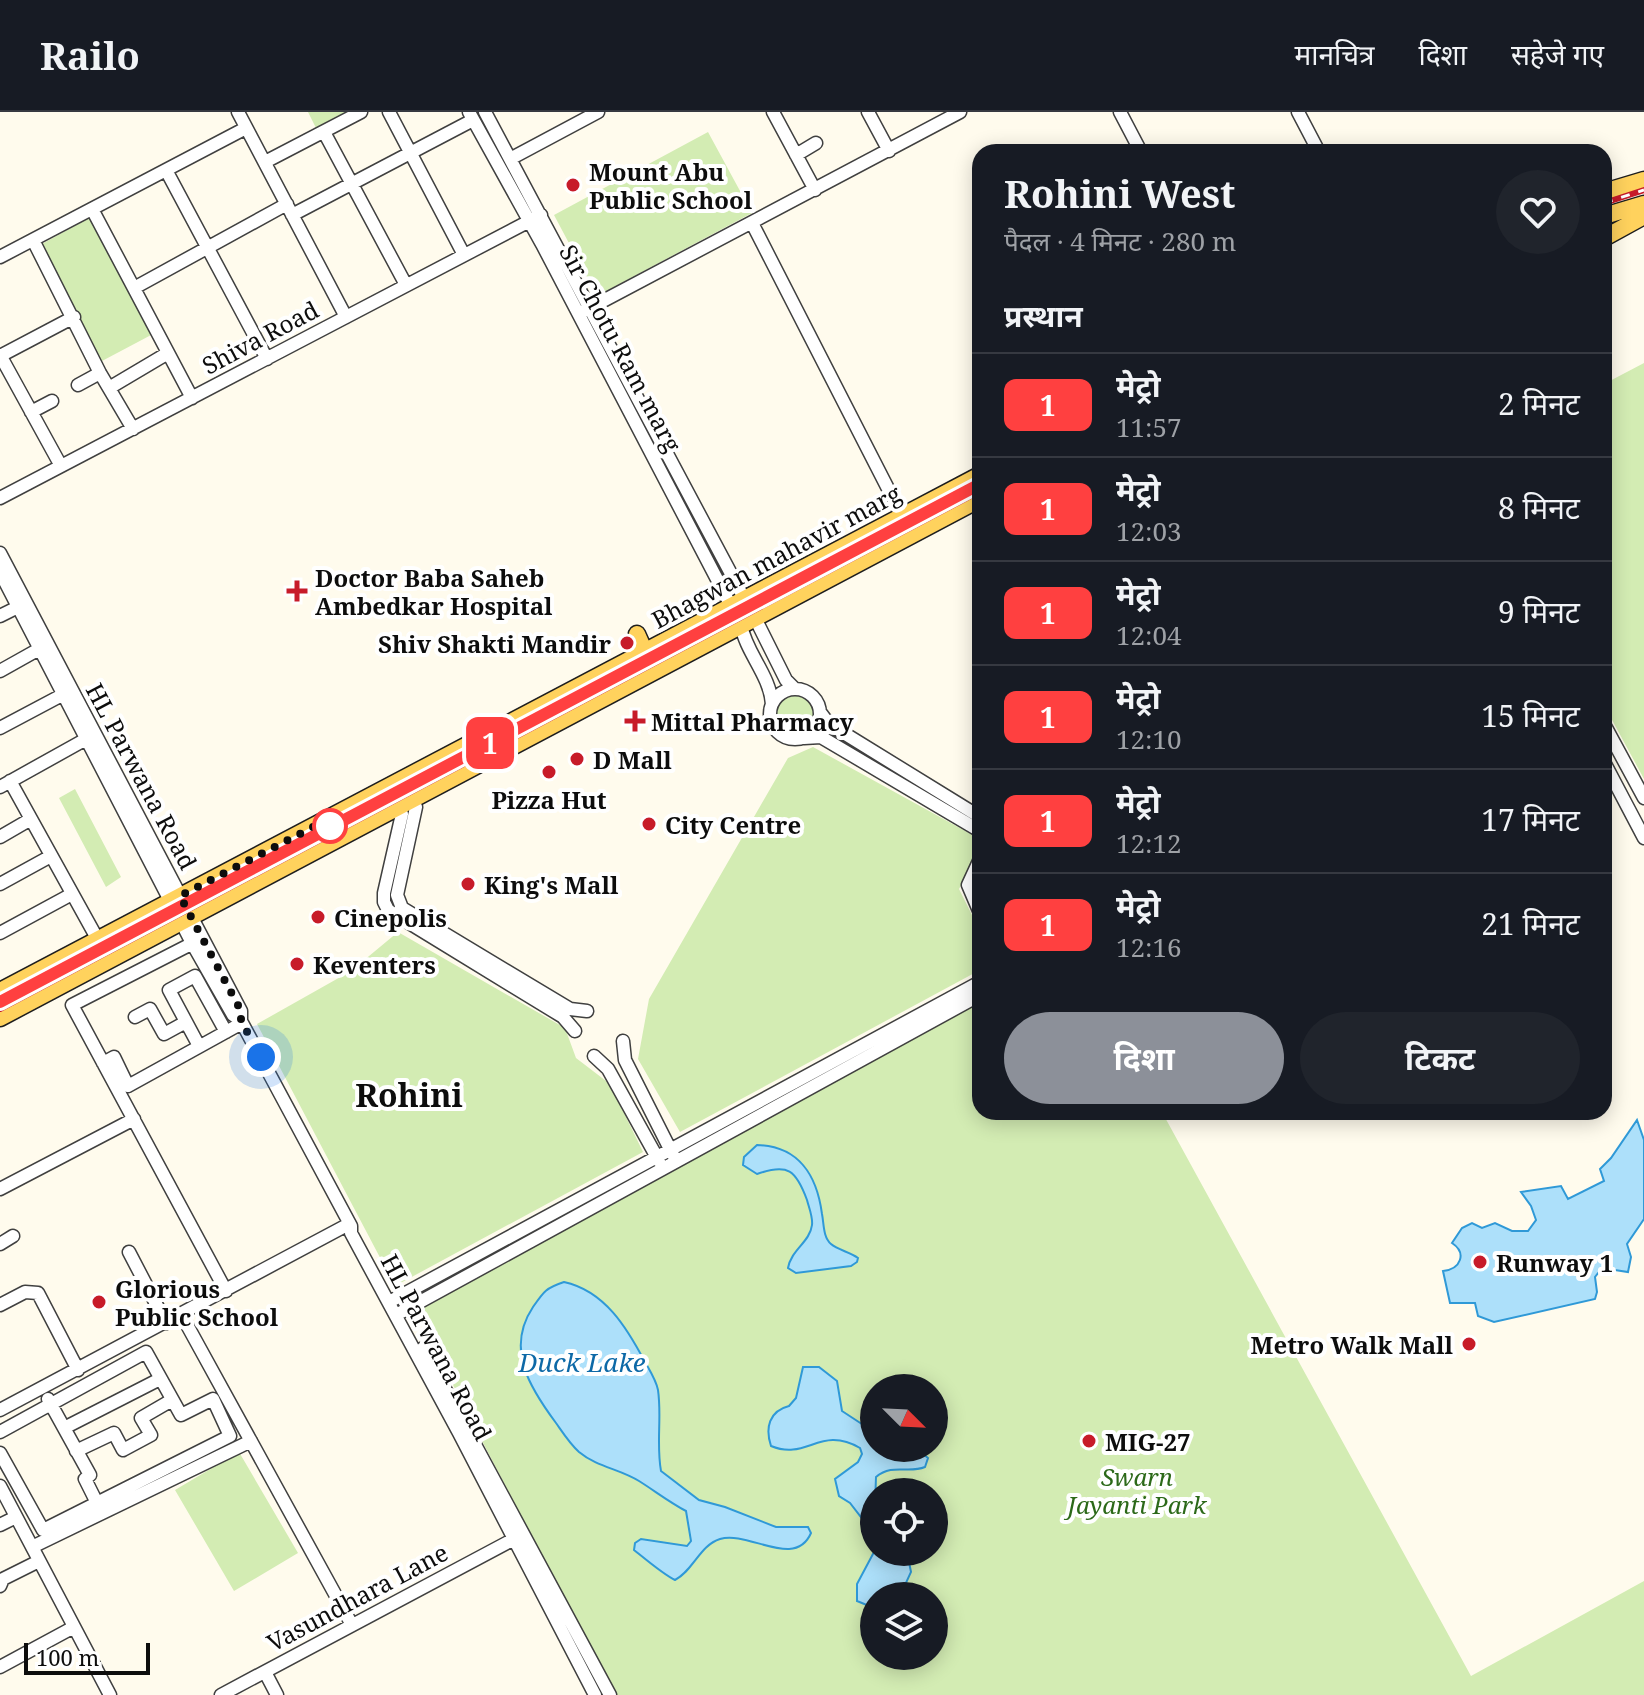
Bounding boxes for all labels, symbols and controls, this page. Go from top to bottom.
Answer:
text: Railo [40,29,140,81]
text: मानचित्र [1294,35,1374,73]
text: दिशा [1418,35,1467,73]
text: सहेजे गए [1511,35,1604,73]
place label: Mount Abu Public School [589,155,753,216]
text: Rohini West [1004,167,1235,219]
button: heart [1496,170,1580,254]
marker: Mount Abu Public School [564,176,582,194]
text: पैदल · 4 मिनट · 280 m [1004,223,1236,259]
street label: Sir Chotu Ram marg [552,238,690,458]
street label: Shiva Road [196,292,324,381]
text: प्रस्थान [1004,295,1083,336]
text: मेट्रो [1116,365,1161,406]
text: 2 मिनट [1498,383,1580,424]
text: 1 [1040,386,1056,424]
text: 11:57 [1116,409,1182,445]
text: मेट्रो [1116,469,1161,510]
street label: Bhagwan mahavir marg [646,476,906,636]
text: 8 मिनट [1498,487,1580,528]
text: 1 [1040,490,1056,528]
text: 12:03 [1116,513,1182,549]
place label: Doctor Baba Saheb Ambedkar Hospital [315,561,553,622]
text: मेट्रो [1116,573,1161,614]
marker: Doctor Baba Saheb Ambedkar Hospital [286,580,308,602]
text: 9 मिनट [1498,591,1580,632]
text: 1 [1040,594,1056,632]
text: 12:04 [1116,617,1182,653]
place label: Shiv Shakti Mandir [378,627,611,660]
marker: Shiv Shakti Mandir [618,634,636,652]
street label: HL Parwana Road [79,677,205,875]
text: मेट्रो [1116,677,1161,718]
text: 15 मिनट [1481,695,1580,736]
text: 1 [1040,698,1056,736]
place label: Mittal Pharmacy [651,705,854,738]
marker: Mittal Pharmacy [626,712,644,730]
line badge: 1 [464,717,516,769]
text: 12:10 [1116,721,1182,757]
text: 1 [482,724,498,762]
place label: D Mall [593,743,672,776]
marker: D Mall [568,750,586,768]
marker: Pizza Hut [540,763,558,781]
text: मेट्रो [1116,781,1161,822]
place label: Pizza Hut [491,783,607,816]
text: 17 मिनट [1481,799,1580,840]
text: 1 [1040,802,1056,840]
place label: City Centre [665,808,801,841]
unlabelled marker [313,809,347,843]
marker: City Centre [640,815,658,833]
text: 12:12 [1116,825,1182,861]
place label: King's Mall [484,868,619,901]
marker: King's Mall [459,875,477,893]
text: मेट्रो [1116,885,1161,926]
place label: Cinepolis [334,901,447,934]
text: 21 मिनट [1481,903,1580,944]
text: 1 [1040,906,1056,944]
marker: Cinepolis [309,908,327,926]
text: 12:16 [1116,929,1182,965]
place label: Keventers [313,948,436,981]
marker: Keventers [288,955,306,973]
button: दिशा [1004,1012,1284,1104]
button: टिकट [1300,1012,1580,1104]
your location [241,1037,281,1077]
district label: Rohini [355,1073,463,1116]
place label: Runway 1 [1496,1246,1613,1279]
street label: HL Parwana Road [374,1248,500,1446]
marker: Runway 1 [1471,1253,1489,1271]
place label: Glorious Public School [115,1272,279,1333]
marker: Glorious Public School [90,1293,108,1311]
place label: Metro Walk Mall [1251,1328,1454,1361]
marker: Metro Walk Mall [1460,1335,1478,1353]
water label: Duck Lake [518,1344,646,1380]
north arrow [860,1374,948,1462]
map controls [860,1374,948,1670]
place label: MIG-27 [1105,1425,1191,1458]
marker: MIG-27 [1080,1432,1098,1450]
park label: Swarn Jayanti Park [1064,1460,1208,1521]
button: locate [860,1478,948,1566]
street label: Vasundhara Lane [261,1535,453,1659]
button: layers [860,1582,948,1670]
scale bar [24,1639,150,1675]
text: 100 m [36,1642,99,1672]

